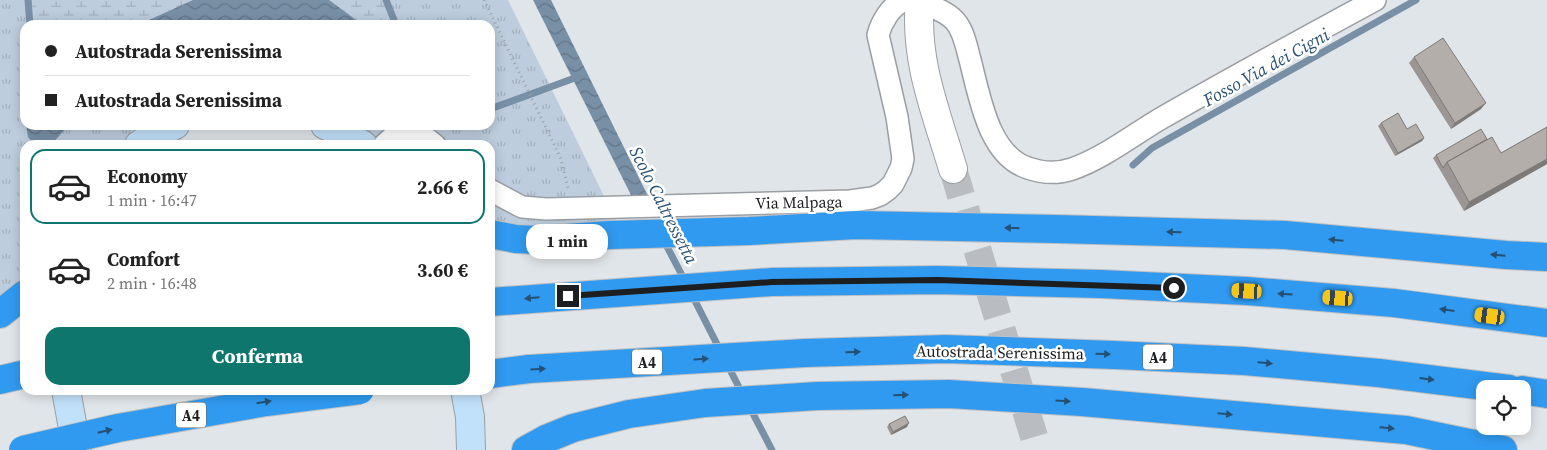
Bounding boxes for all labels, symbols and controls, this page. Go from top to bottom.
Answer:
water label: Fosso Via dei Cigni [1197,22,1334,113]
text: Autostrada Serenissima [75,38,282,64]
text: Autostrada Serenissima [75,87,282,113]
water label: Scolo Caltressetta [624,142,705,269]
text: Economy [107,163,188,189]
icon: car [47,164,92,209]
text: 2.66 € [417,174,468,200]
text: 1 min · 16:47 [107,189,197,211]
street label: Via Malpaga [755,190,844,214]
one-way arrow [1004,223,1020,231]
callout: 1 min [527,224,609,258]
one-way arrow [1166,228,1182,236]
text: 1 min [546,230,588,252]
one-way arrow [1328,236,1344,244]
text: Comfort [107,246,180,272]
icon: car [47,247,92,292]
one-way arrow [1490,250,1506,258]
text: 3.60 € [417,257,468,283]
text: 2 min · 16:48 [107,272,197,294]
route start [1163,277,1185,299]
car [1231,283,1262,299]
route end [557,285,579,307]
car [1322,289,1353,307]
one-way arrow [1277,290,1293,298]
one-way arrow [523,295,539,303]
one-way arrow [1438,306,1454,314]
car [1474,306,1505,326]
button: Conferma [45,327,470,385]
street label: Autostrada Serenissima [916,340,1085,364]
road number: A4 [1143,344,1173,370]
one-way arrow [846,347,862,355]
road number: A4 [632,350,662,374]
one-way arrow [1095,351,1111,359]
one-way arrow [693,355,709,363]
one-way arrow [1258,359,1274,367]
one-way arrow [531,364,547,372]
one-way arrow [1419,375,1435,383]
map controls [1476,380,1531,435]
button: locate [1476,380,1531,435]
one-way arrow [893,391,909,399]
one-way arrow [257,398,273,406]
one-way arrow [1055,398,1071,406]
road number: A4 [176,402,206,428]
one-way arrow [1217,410,1233,418]
one-way arrow [1379,424,1395,432]
one-way arrow [97,427,113,435]

